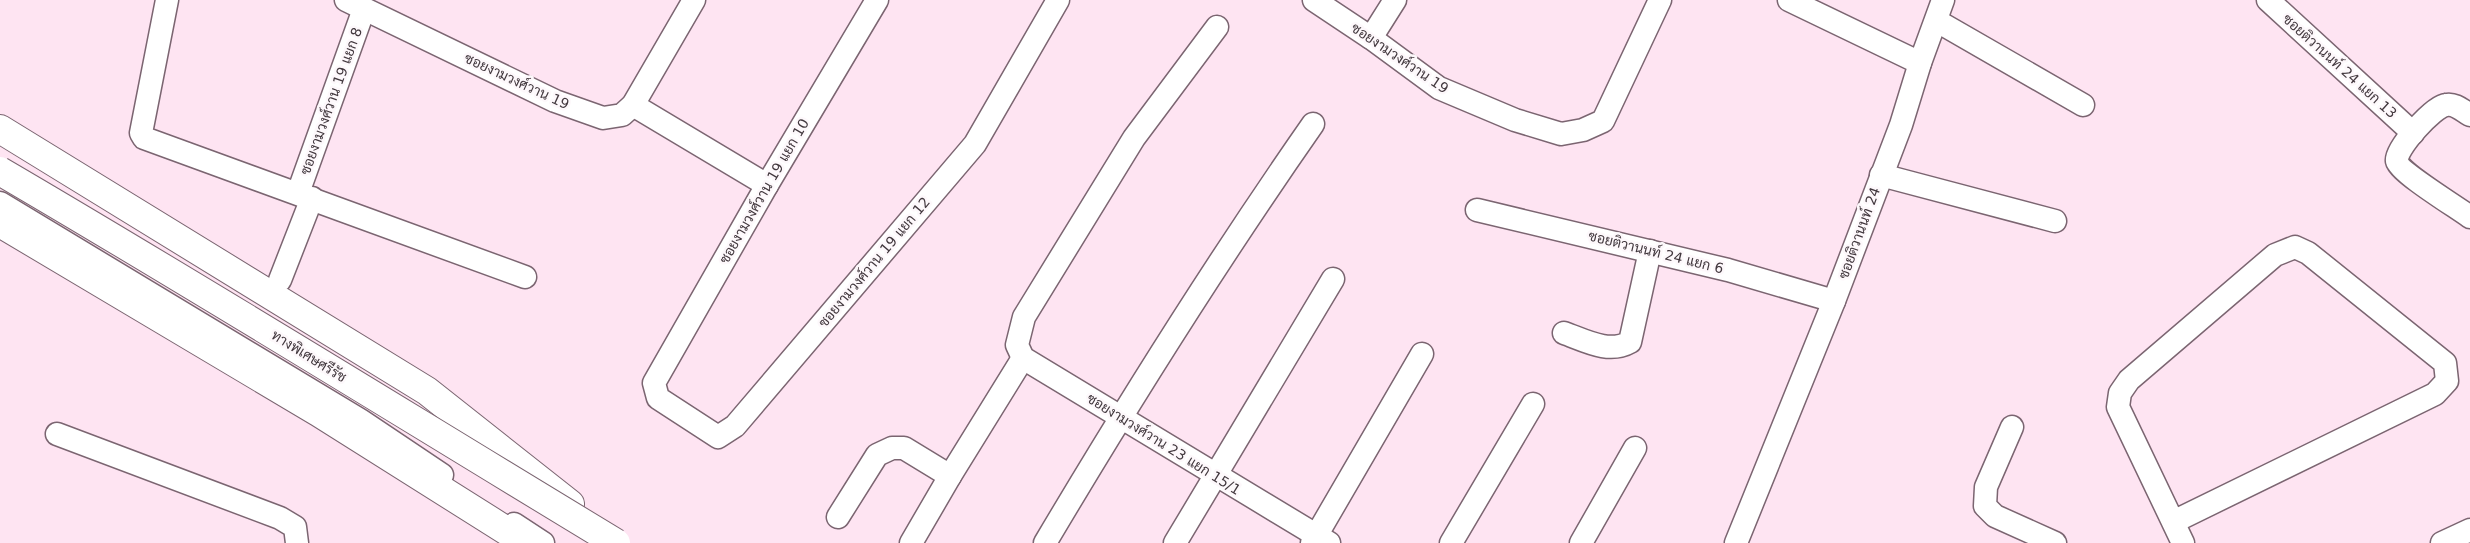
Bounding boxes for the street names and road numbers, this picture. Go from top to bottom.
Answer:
street label: ซอยติวานนท์ 24 แยก 13 [2280,10,2401,121]
street label: ซอยงามวงศ์วาน 19 [1348,19,1452,96]
street label: ซอยงามวงศ์วาน 19 แยก 8 [296,25,365,177]
street label: ซอยงามวงศ์วาน 19 [462,49,572,112]
street label: ซอยงามวงศ์วาน 19 แยก 10 [715,115,812,266]
street label: ซอยติวานนท์ 24 [1834,184,1883,281]
street label: ซอยงามวงศ์วาน 19 แยก 12 [814,193,933,330]
street label: ซอยติวานนท์ 24 แยก 6 [1587,227,1726,277]
street label: ทางพิเศษศรีรัช [269,326,350,385]
street label: ซอยงามวงศ์วาน 23 แยก 15/1 [1084,389,1244,498]

